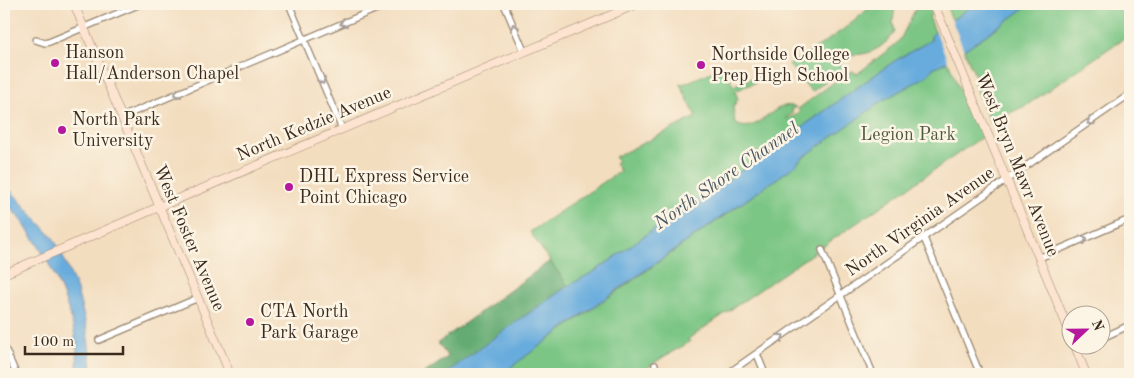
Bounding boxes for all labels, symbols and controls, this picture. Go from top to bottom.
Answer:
one-way arrow [339,16,348,27]
one-way arrow [510,24,520,32]
place label: Hanson Hall/Anderson Chapel [65,44,239,83]
place label: Northside College Prep High School [711,46,850,85]
marker: Hanson Hall/Anderson Chapel [49,57,61,69]
marker: Northside College Prep High School [695,59,707,71]
street label: West Bryn Mawr Avenue [972,71,1062,259]
one-way arrow [315,76,326,85]
street label: North Kedzie Avenue [234,83,394,165]
one-way arrow [173,87,182,98]
place label: North Park University [72,111,160,150]
one-way arrow [1086,116,1096,125]
water label: North Shore Channel [650,120,803,235]
marker: North Park University [56,124,68,136]
park label: Legion Park [860,126,956,144]
street label: West Foster Avenue [150,162,228,314]
street label: North Virginia Avenue [842,164,998,280]
place label: DHL Express Service Point Chicago [299,168,469,207]
marker: DHL Express Service Point Chicago [283,181,295,193]
one-way arrow [1079,235,1088,246]
place label: CTA North Park Garage [260,303,358,342]
north arrow [1062,306,1112,356]
marker: CTA North Park Garage [244,316,256,328]
text: N [1089,318,1106,333]
scale bar [25,323,122,355]
one-way arrow [775,334,785,343]
text: 100 m [32,335,74,350]

